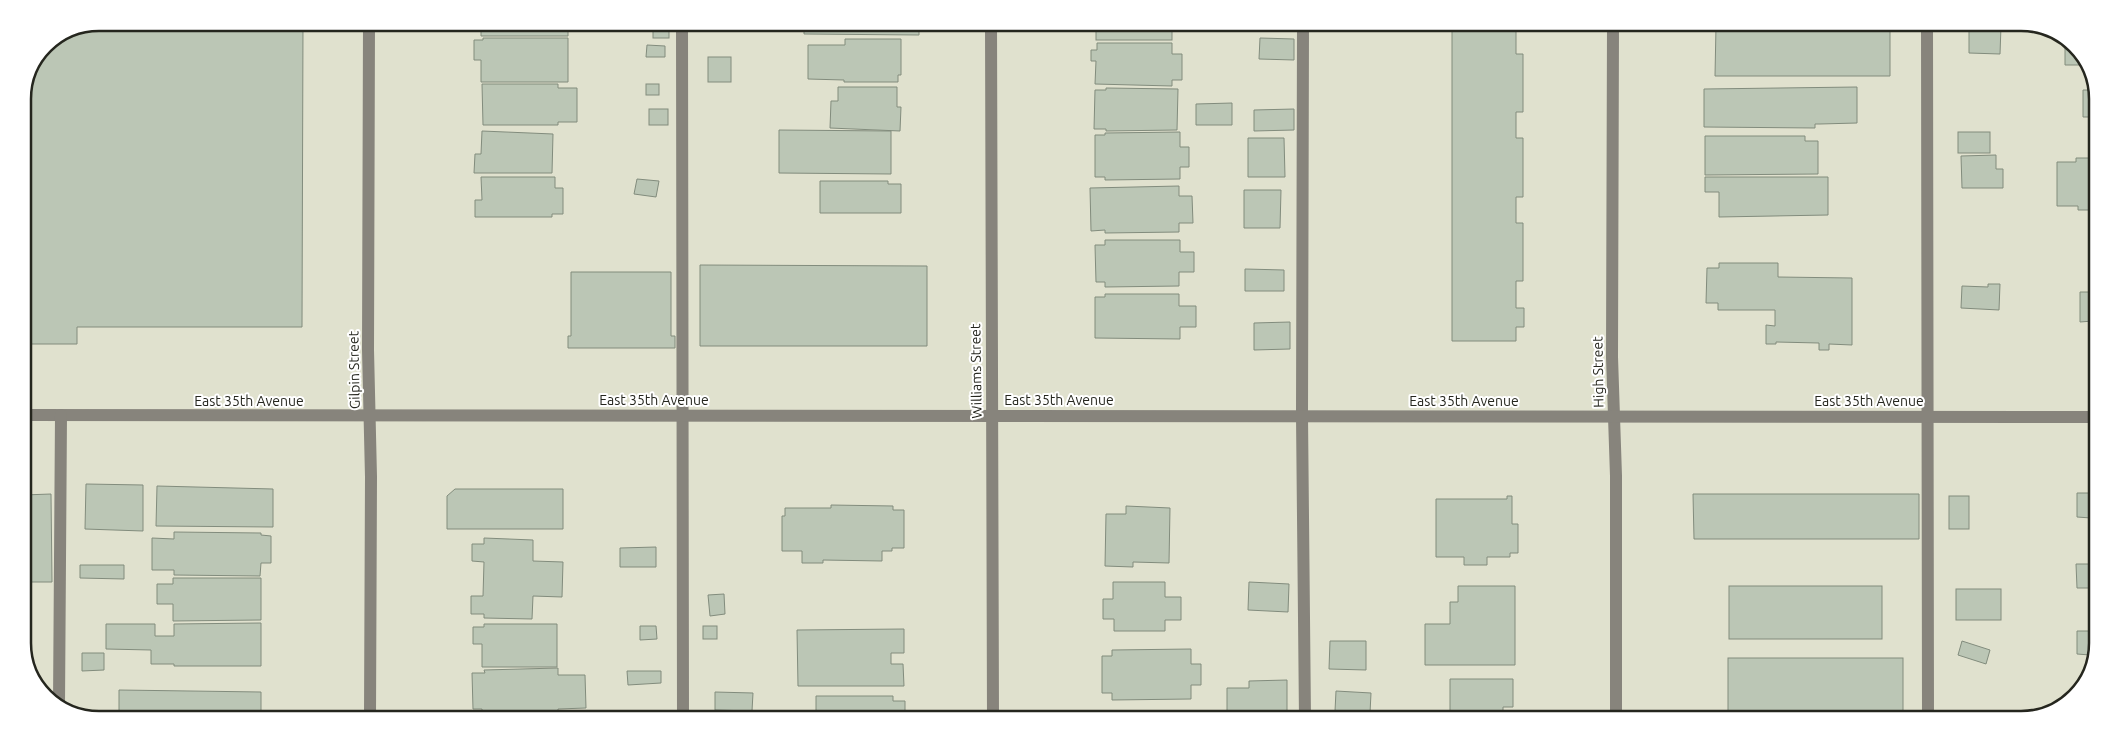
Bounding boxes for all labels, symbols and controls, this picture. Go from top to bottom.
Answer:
street label: Williams Street [967,323,985,419]
street label: Gilpin Street [345,330,363,409]
street label: High Street [1589,336,1607,408]
street label: East 35th Avenue [599,392,709,408]
street label: East 35th Avenue [1004,392,1114,408]
street label: East 35th Avenue [194,393,304,409]
street label: East 35th Avenue [1409,393,1519,409]
street label: East 35th Avenue [1814,393,1924,409]

